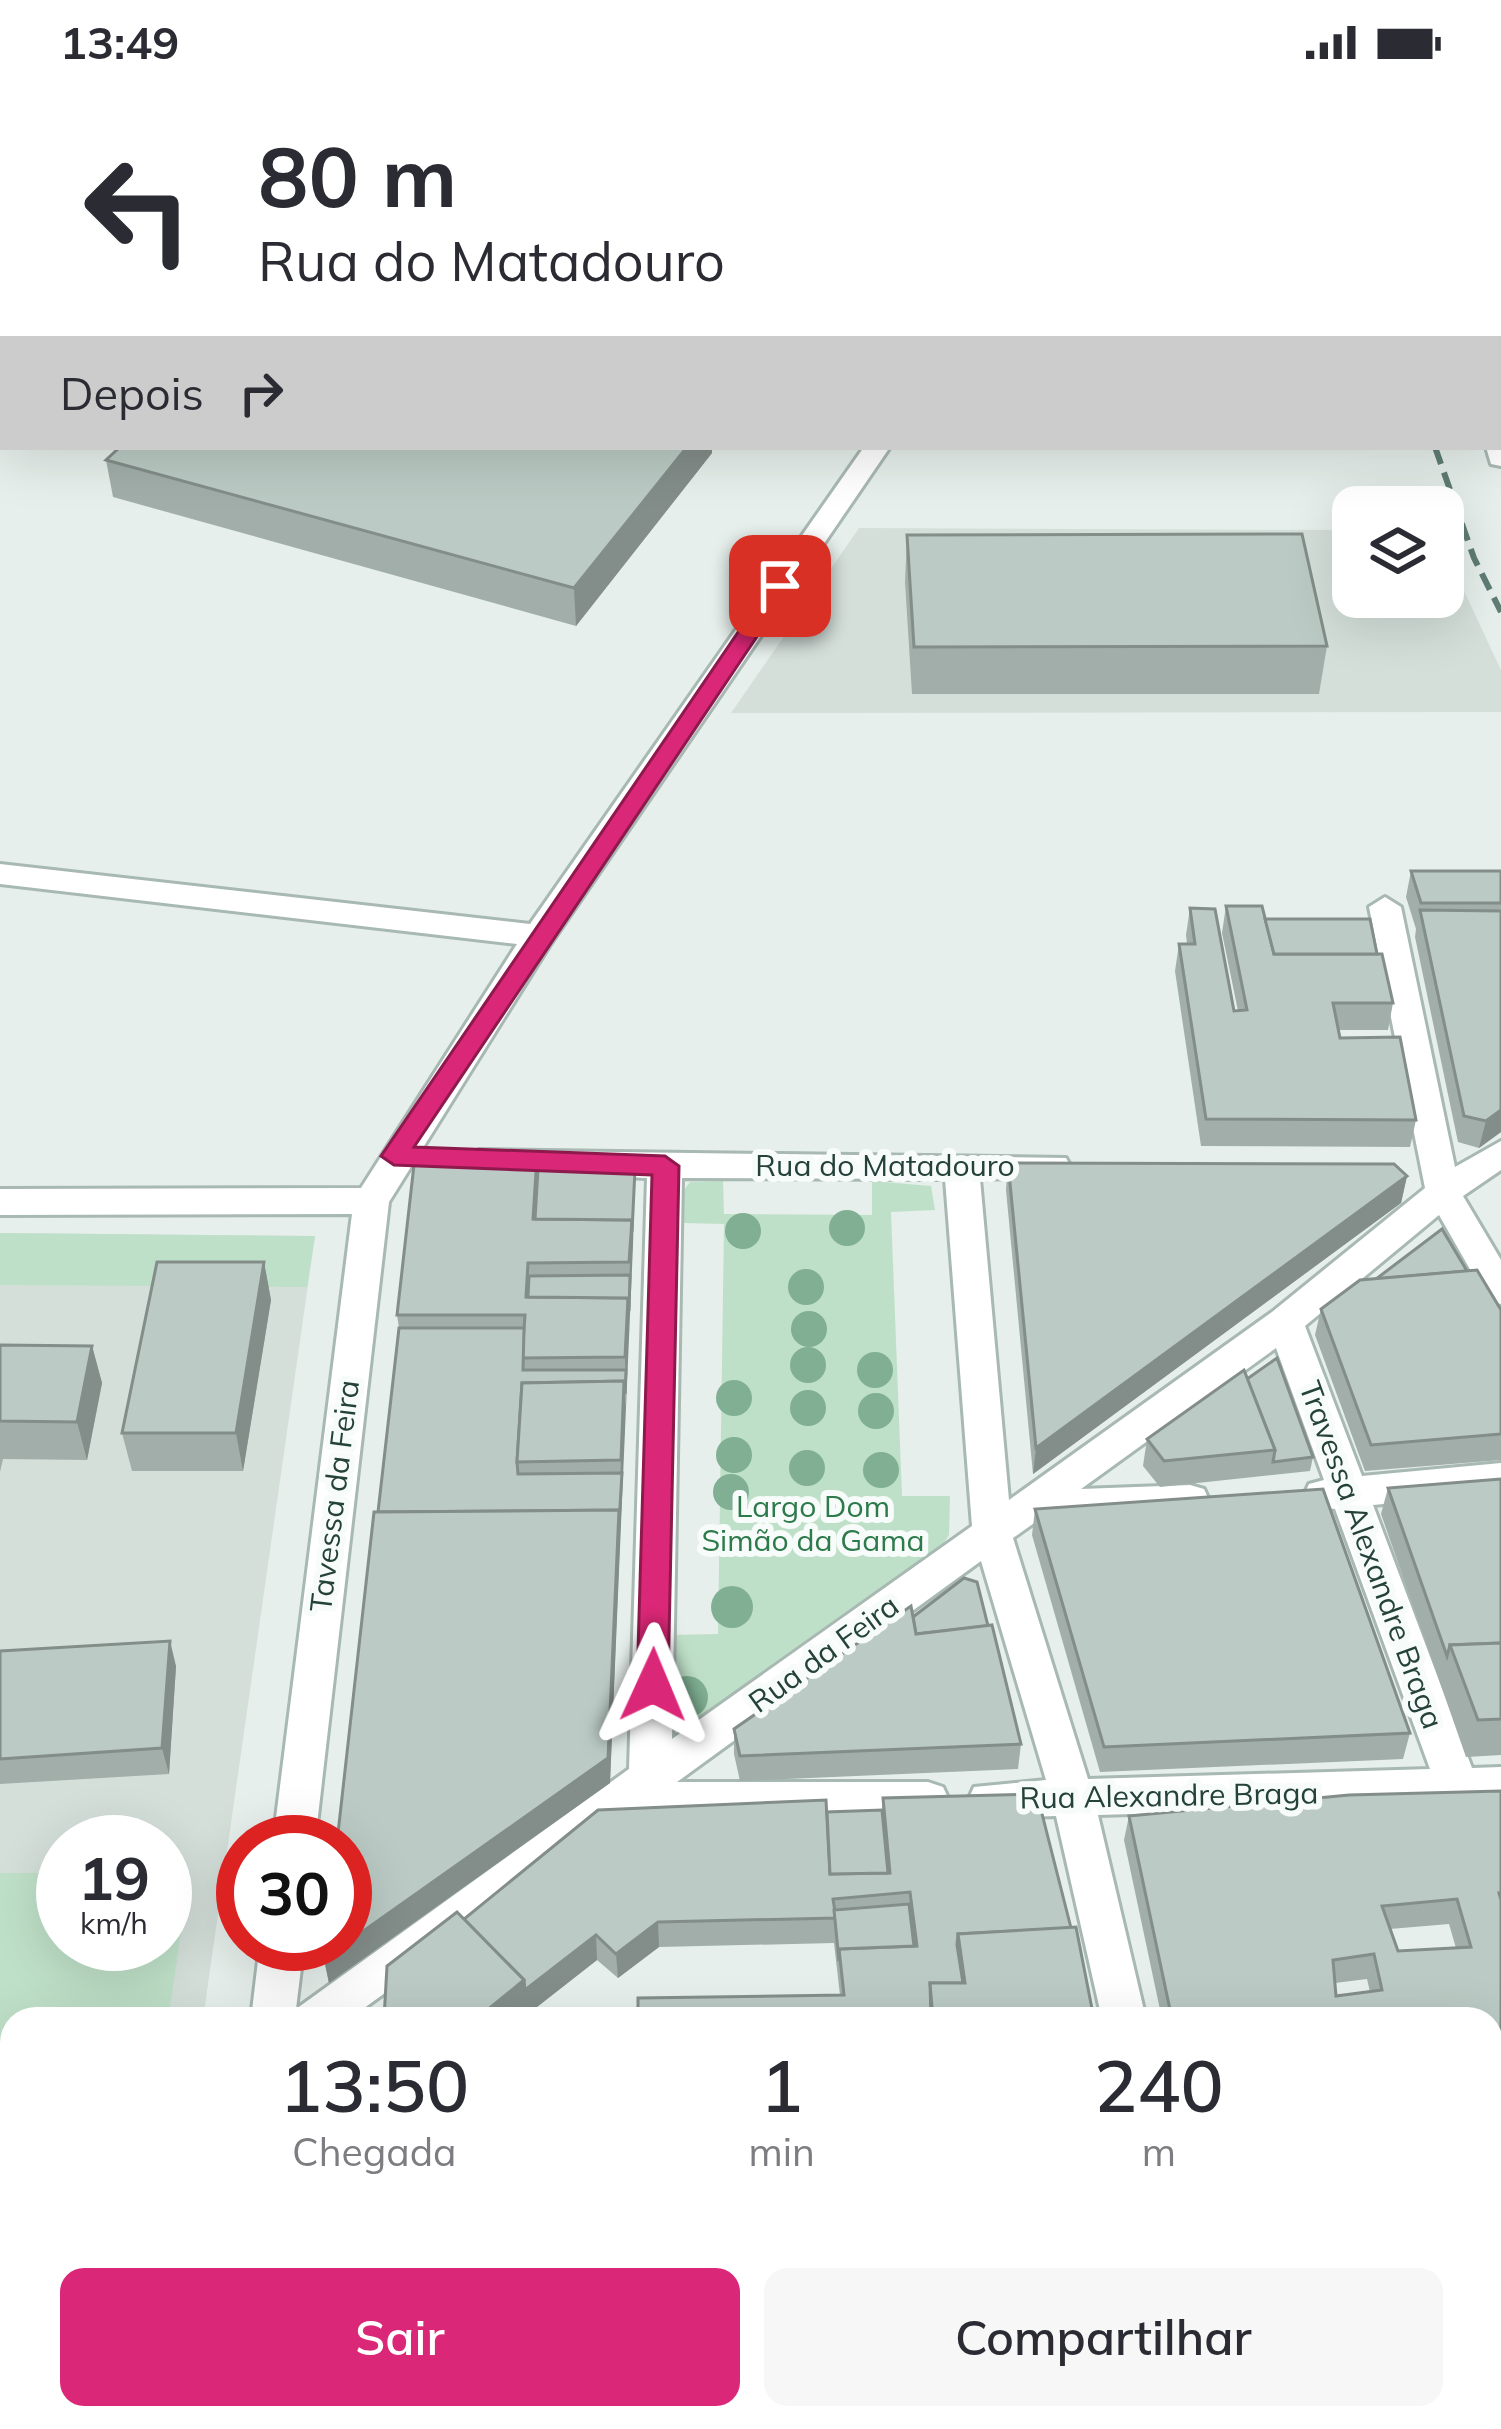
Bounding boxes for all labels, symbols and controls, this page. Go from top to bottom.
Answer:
text: 13:49 [60,14,179,70]
text: 80 m [258,123,457,228]
icon: left [60,132,216,288]
text: Rua do Matadouro [258,227,725,295]
icon: right [228,360,294,426]
text: Depois [60,365,204,421]
map controls [1332,486,1464,618]
button: layers [1332,486,1464,618]
pin [729,535,831,637]
icon: arrive [747,553,813,619]
street label: Rua do Matadouro [755,1146,1015,1184]
street label: Travessa Alexandre Braga [1291,1376,1453,1734]
street label: Tavessa da Feira [301,1378,367,1614]
park label: Largo Dom Simão da Gama [701,1487,925,1559]
street label: Rua da Feira [741,1586,906,1720]
position arrow [590,1622,716,1748]
street label: Rua Alexandre Braga [1019,1773,1319,1817]
speed limit sign: 30 [216,1815,372,1971]
text: 19 [78,1840,150,1915]
text: km/h [80,1904,148,1942]
text: 13:50 [279,2040,469,2130]
text: 1 [760,2040,803,2130]
text: 240 [1094,2040,1224,2130]
text: Chegada [292,2127,456,2176]
text: min [748,2127,815,2176]
text: m [1142,2127,1176,2176]
button: Sair [60,2268,740,2406]
button: Compartilhar [764,2268,1443,2406]

